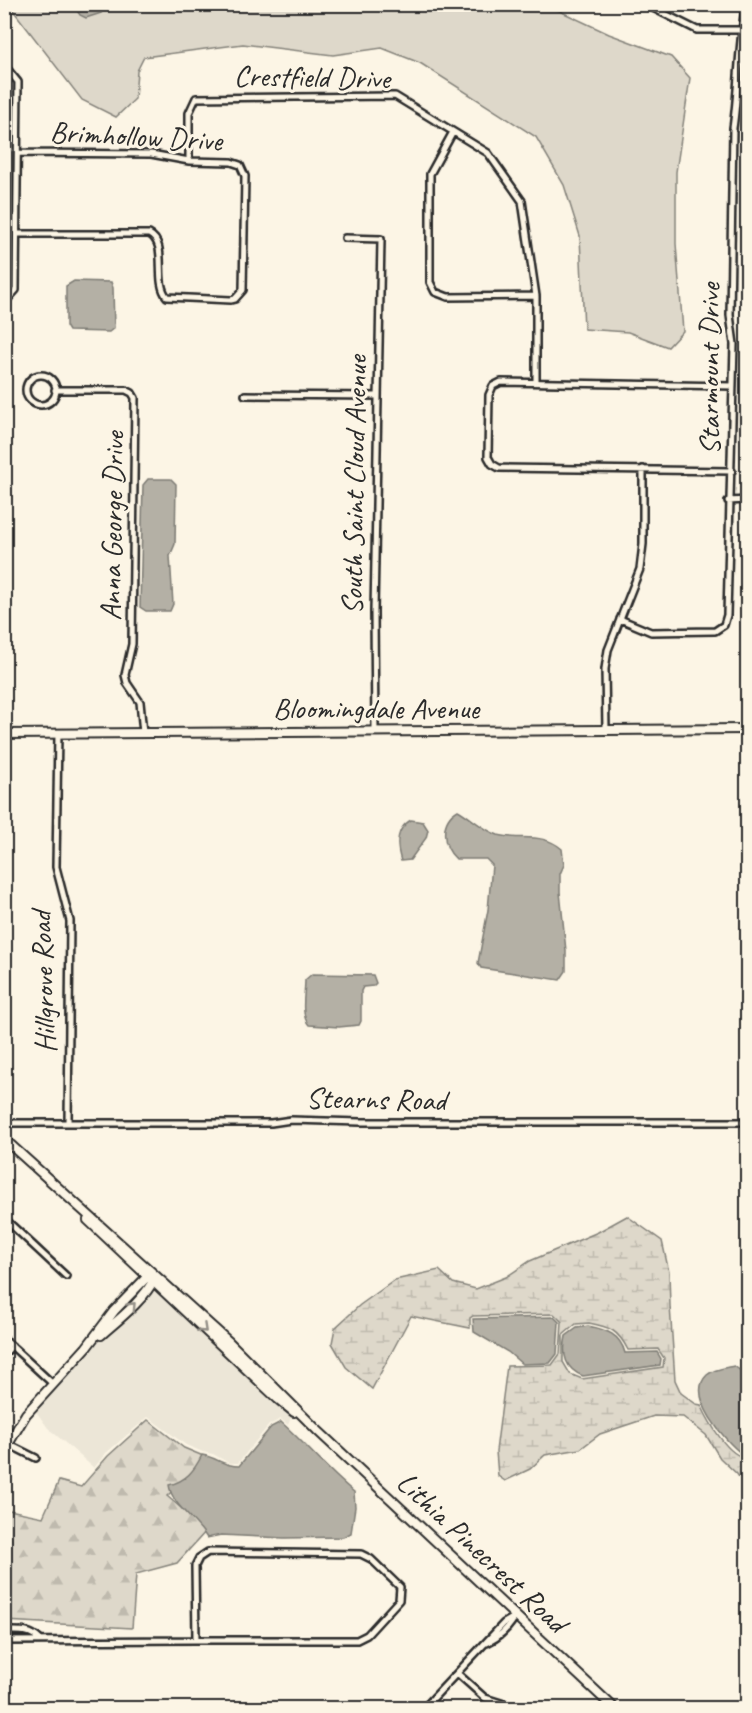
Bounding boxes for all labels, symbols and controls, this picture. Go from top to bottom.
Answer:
street label: Crestfield Drive [234,57,393,97]
street label: Brimhollow Drive [49,113,225,160]
street label: Starmount Drive [690,281,728,455]
street label: South Saint Cloud Avenue [333,353,375,615]
street label: Anna George Drive [91,429,133,621]
street label: Bloomingdale Avenue [273,689,481,727]
street label: Hillgrove Road [21,906,64,1054]
street label: Stearns Road [306,1079,451,1119]
one-way arrow [125,1302,136,1312]
one-way arrow [196,1322,207,1333]
street label: Lithia Pinecrest Road [389,1463,578,1644]

